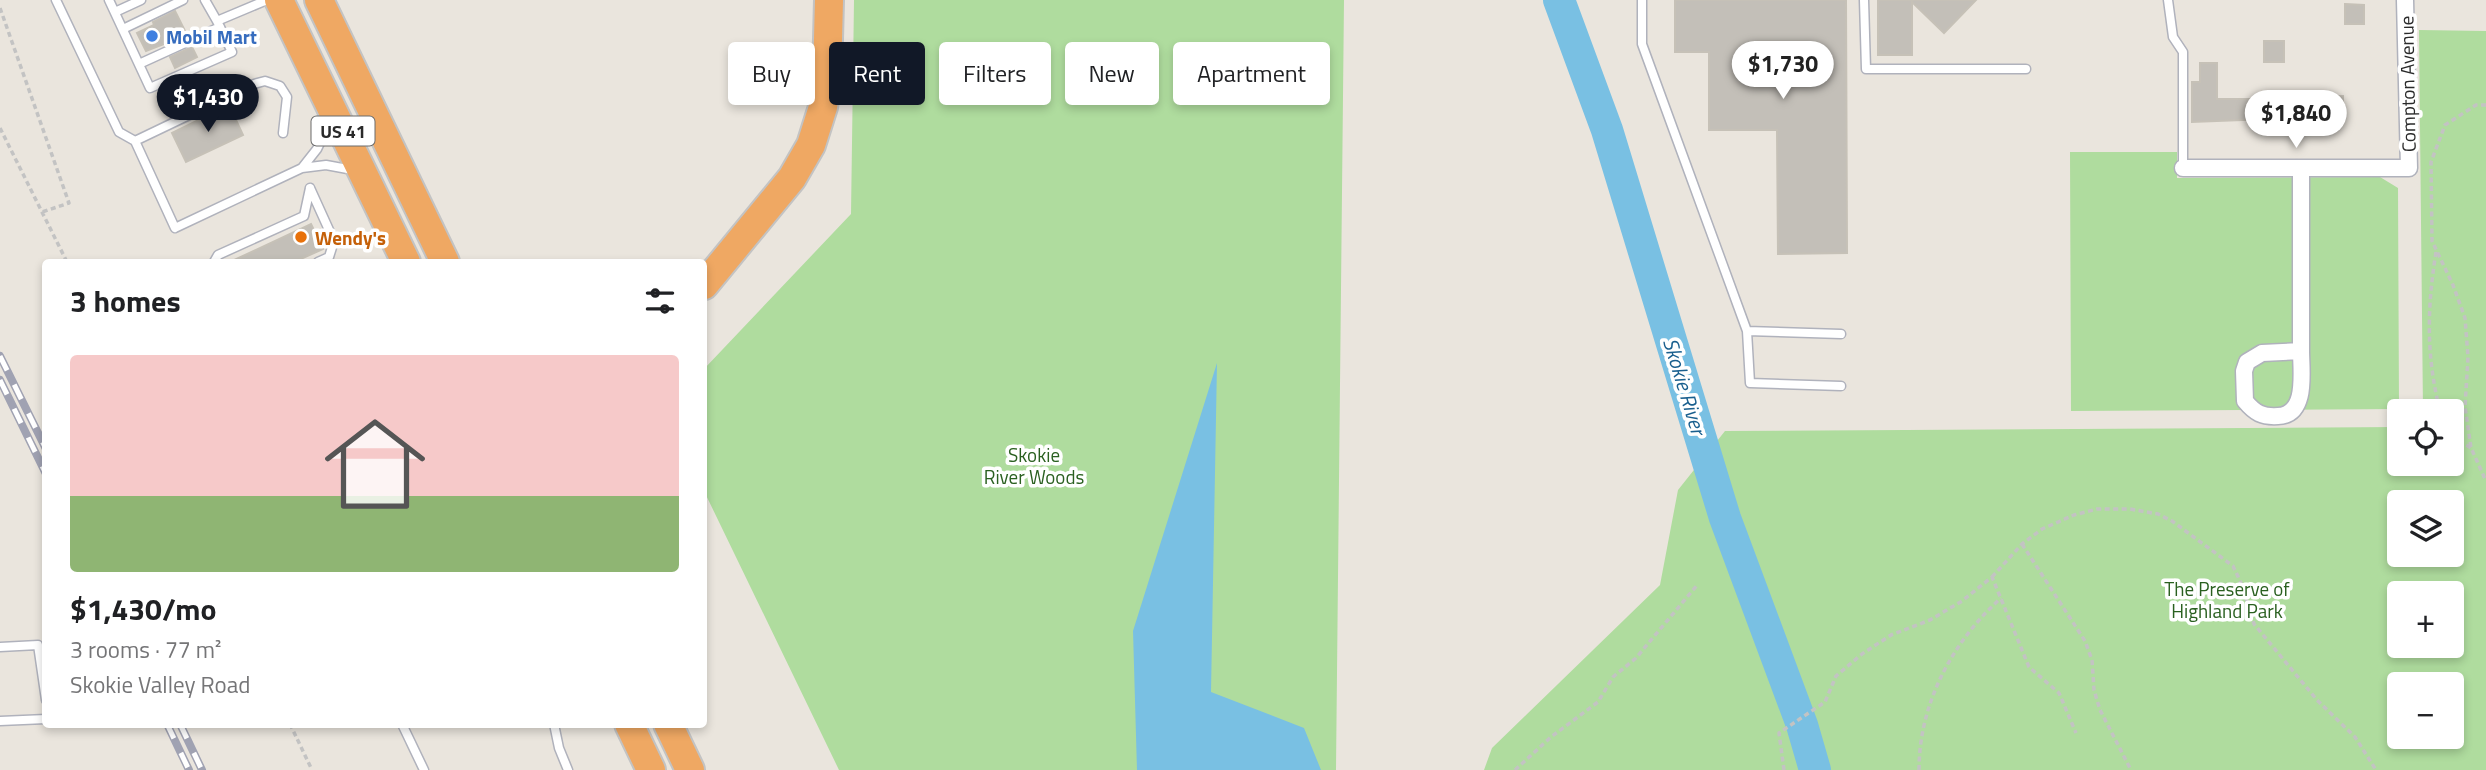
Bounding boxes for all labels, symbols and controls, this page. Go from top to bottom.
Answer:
street label: Compton Avenue [2391,15,2423,153]
place label: Mobil Mart [166,22,257,51]
marker: Mobil Mart [144,28,160,44]
chip: Buy [728,42,815,105]
chip: Rent [829,42,925,105]
chip: Filters [939,42,1051,105]
chip: New [1065,42,1159,105]
chip: Apartment [1173,42,1330,105]
pin: $1,730 [1726,42,1840,101]
text: $1,730 [1748,46,1818,81]
pin: $1,430 [151,74,265,134]
text: $1,430 [173,79,243,114]
pin: $1,840 [2239,90,2353,150]
text: $1,840 [2261,95,2331,130]
road number: US 41 [312,116,374,146]
place label: Wendy's [315,223,386,252]
marker: Wendy's [293,229,309,245]
text: 3 homes [70,278,181,324]
icon: filters [641,282,679,320]
water label: Skokie River [1655,334,1716,441]
map controls [2387,399,2464,749]
button: locate [2387,399,2464,476]
icon: home [312,401,438,527]
park label: Skokie River Woods [984,440,1084,491]
button: layers [2387,490,2464,567]
park label: The Preserve of Highland Park [2164,574,2290,625]
button: + [2387,581,2464,658]
text: $1,430/mo [70,586,216,632]
text: 3 rooms · 77 m² [70,632,221,667]
text: Skokie Valley Road [70,667,250,702]
button: − [2387,672,2464,749]

